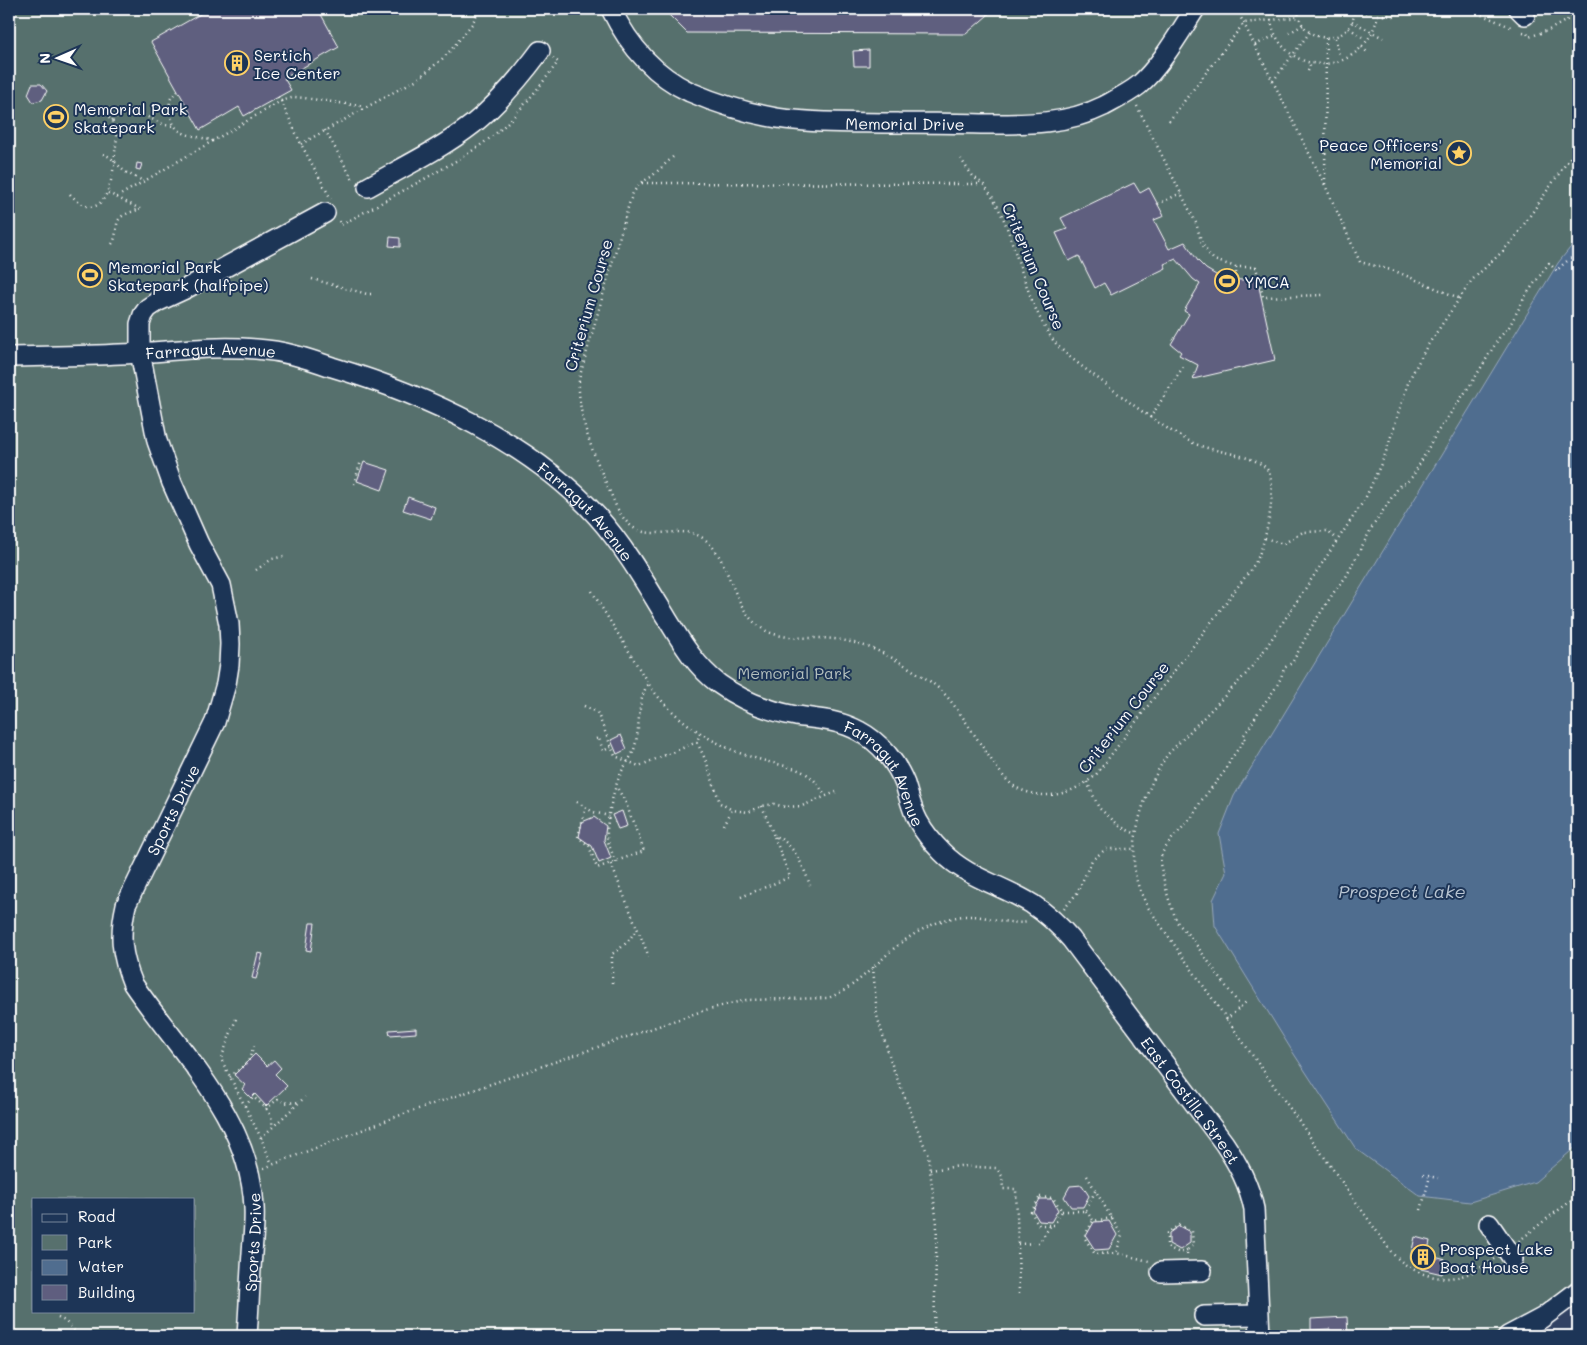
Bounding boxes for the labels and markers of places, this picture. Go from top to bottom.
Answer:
place label: Sertich Ice Center [254,44,341,83]
building icon: Sertich Ice Center [224,50,250,76]
place label: Memorial Park Skatepark [74,98,187,137]
sports icon: Memorial Park Skatepark [43,104,69,130]
place label: Peace Officers' Memorial [1319,134,1442,173]
place icon: Peace Officers' Memorial [1446,140,1472,166]
place label: Memorial Park Skatepark (halfpipe) [108,256,269,295]
sports icon: Memorial Park Skatepark (halfpipe) [77,262,103,288]
sports icon: YMCA [1214,268,1240,294]
place label: YMCA [1244,271,1290,292]
place label: Prospect Lake Boat House [1440,1238,1553,1277]
building icon: Prospect Lake Boat House [1410,1244,1436,1270]

